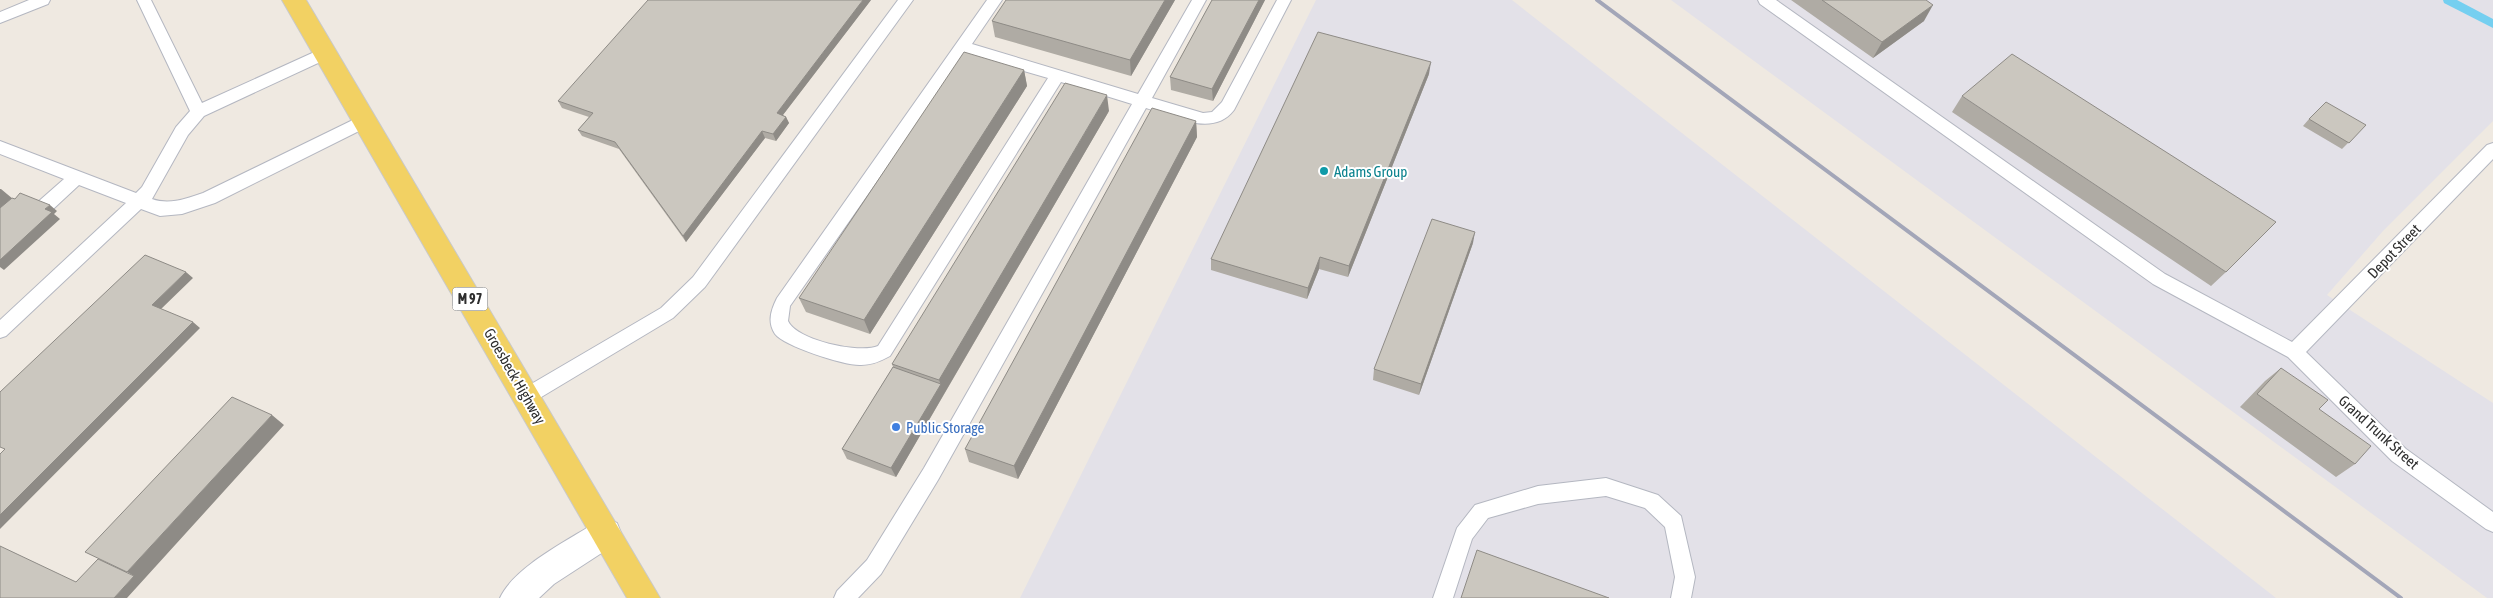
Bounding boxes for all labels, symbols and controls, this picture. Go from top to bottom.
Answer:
place label: Adams Group [1334,163,1407,180]
marker: Adams Group [1318,165,1330,177]
street label: Depot Street [2364,220,2424,282]
road number: M 97 [452,288,488,310]
street label: Groesbeck Highway [481,325,549,427]
street label: Grand Trunk Street [2336,392,2422,472]
place label: Public Storage [906,419,985,436]
marker: Public Storage [890,421,902,433]

